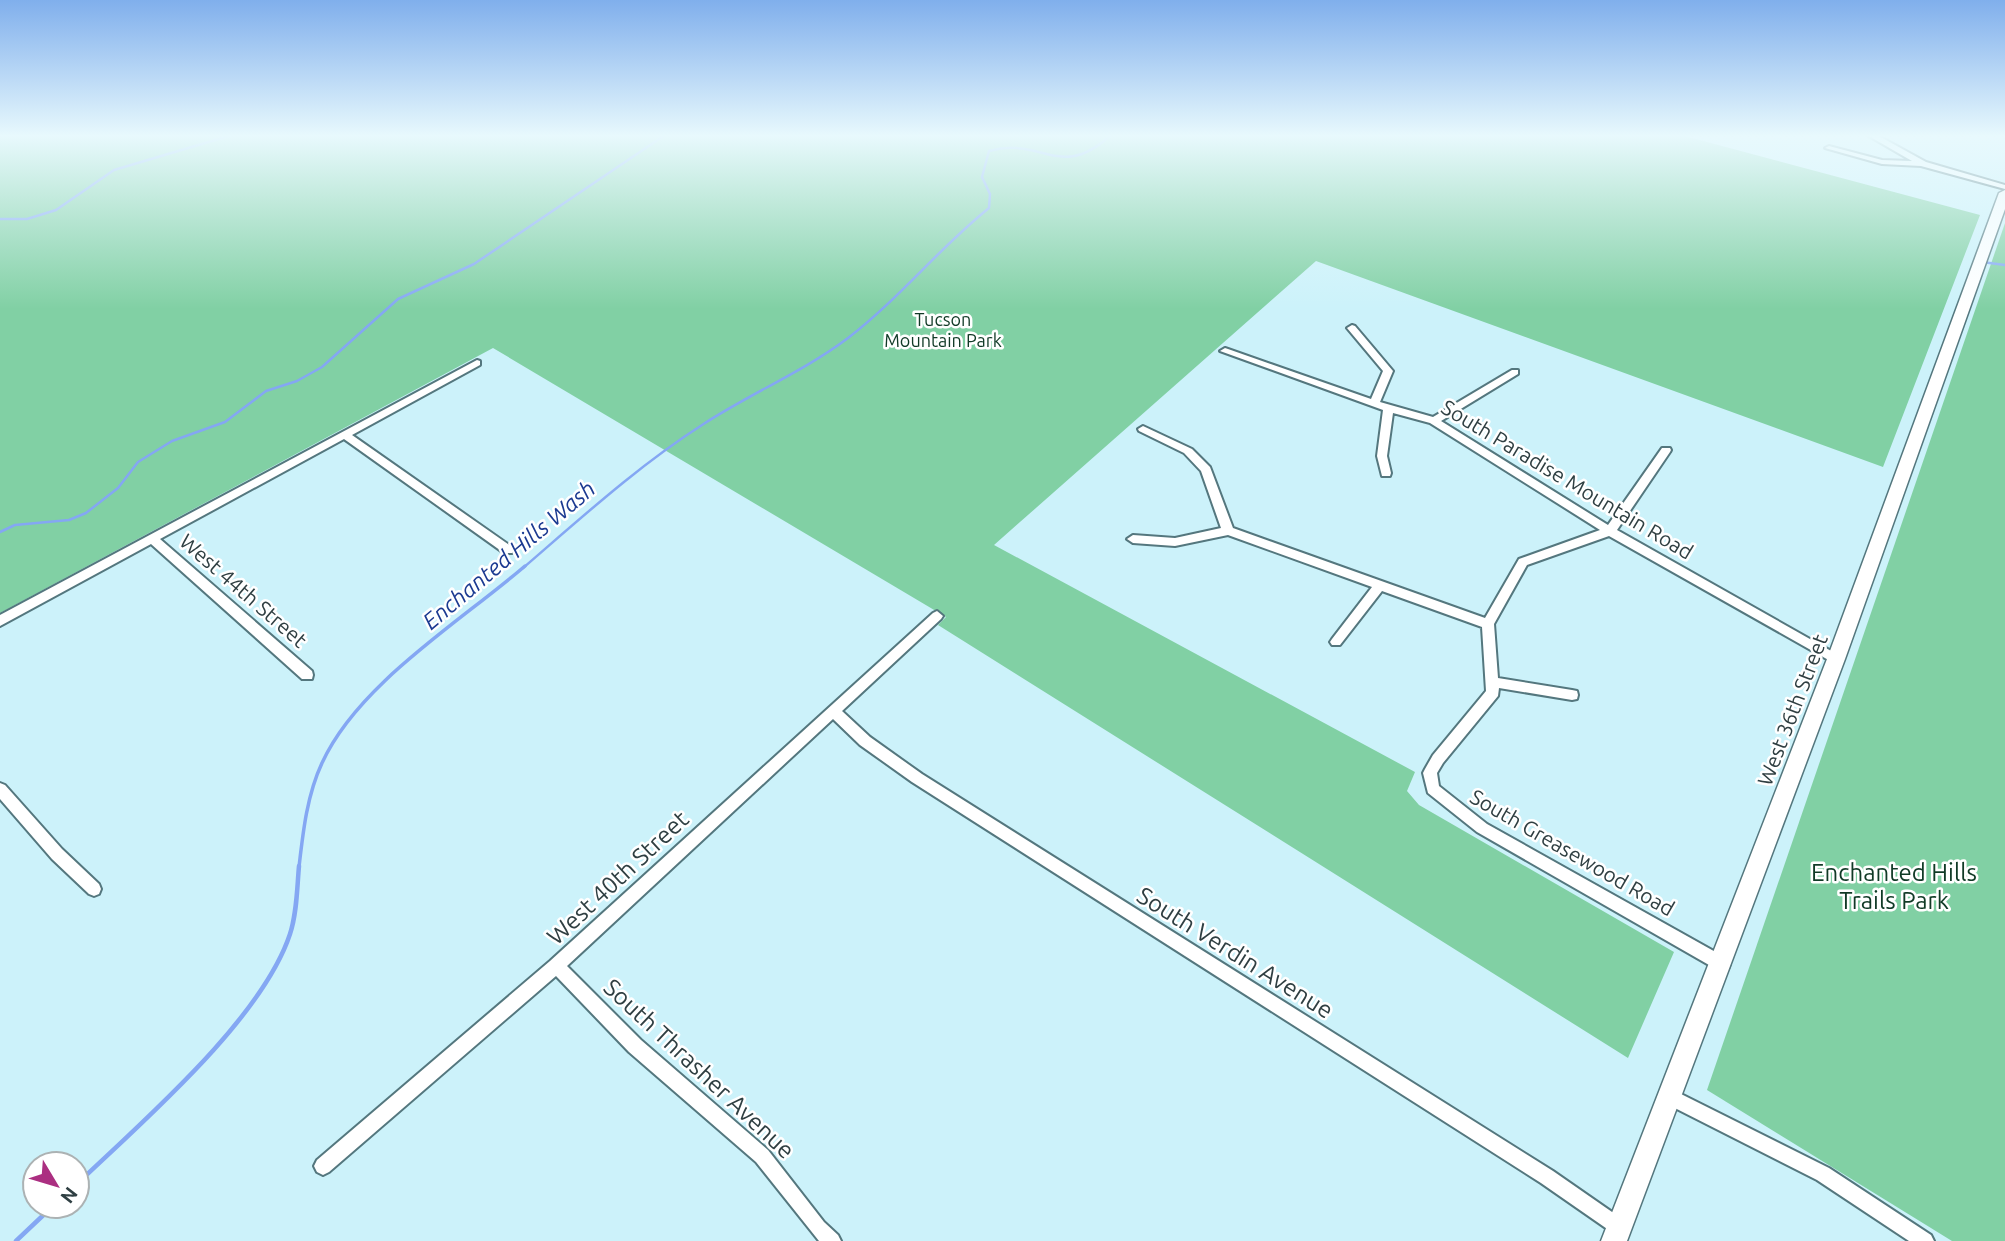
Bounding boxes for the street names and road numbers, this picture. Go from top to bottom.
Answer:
street label: South Paradise Mountain Road [1437,394,1698,564]
street label: West 44th Street [175,529,312,652]
street label: West 36th Street [1752,631,1832,789]
street label: South Greasewood Road [1466,784,1679,920]
street label: West 40th Street [541,805,694,950]
street label: South Verdin Avenue [1132,881,1338,1024]
street label: South Thrasher Avenue [599,973,800,1164]

